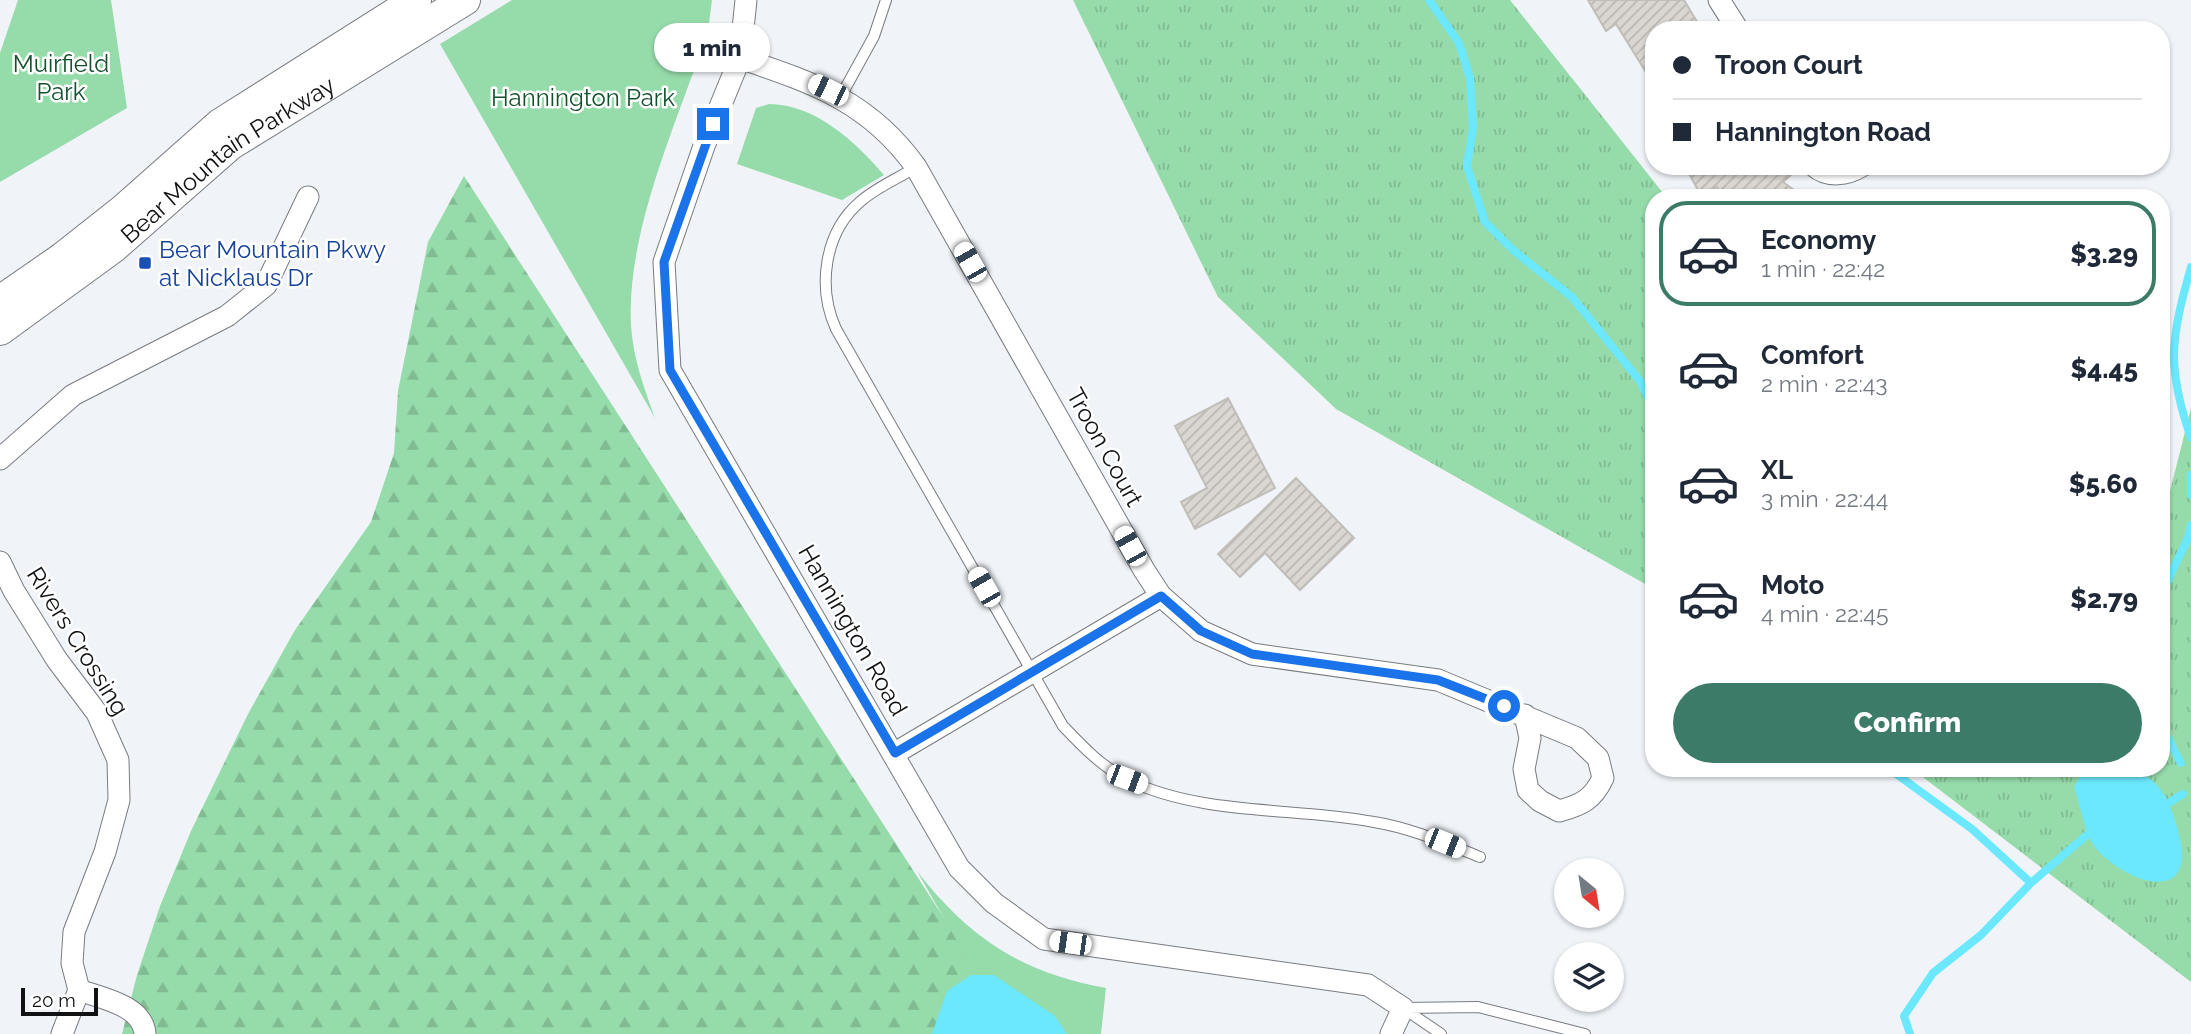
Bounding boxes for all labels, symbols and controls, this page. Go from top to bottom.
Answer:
callout: 1 min [655,23,771,72]
text: 1 min [682,34,742,61]
park label: Muirfield Park [13,49,109,106]
text: Troon Court [1715,50,1863,80]
street label: Bear Mountain Parkway [115,70,340,249]
car [805,71,852,109]
park label: Hannington Park [491,83,675,112]
route end [697,108,729,140]
text: Hannington Road [1715,117,1931,147]
icon: car [1677,222,1740,285]
text: Economy [1761,225,1876,255]
place label: Bear Mountain Pkwy at Nicklaus Dr [159,235,386,292]
car [951,239,990,285]
text: $3.29 [2070,239,2138,269]
marker: Bear Mountain Pkwy at Nicklaus Dr [137,255,153,271]
text: 1 min · 22:42 [1761,255,1885,282]
icon: car [1677,337,1740,400]
text: Comfort [1761,340,1864,370]
text: $4.45 [2071,354,2138,384]
text: 2 min · 22:43 [1761,370,1888,397]
street label: Troon Court [1061,383,1149,511]
icon: car [1677,452,1740,515]
text: XL [1761,455,1793,485]
text: $5.60 [2069,469,2138,499]
text: 3 min · 22:44 [1761,485,1888,512]
car [1111,523,1150,569]
street label: Hannington Road [792,539,914,721]
street label: Rivers Crossing [21,561,135,721]
car [965,564,1004,610]
icon: car [1677,567,1740,630]
text: Moto [1761,570,1824,600]
text: $2.79 [2070,584,2138,614]
text: 4 min · 22:45 [1761,600,1888,627]
button: Confirm [1673,683,2142,763]
route start [1488,690,1520,722]
car [1104,762,1151,796]
car [1422,825,1469,861]
north arrow [1554,858,1624,928]
map controls [1554,858,1624,1012]
car [1048,930,1093,956]
button: layers [1554,942,1624,1012]
scale bar [21,985,98,1017]
text: 20 m [32,989,76,1011]

